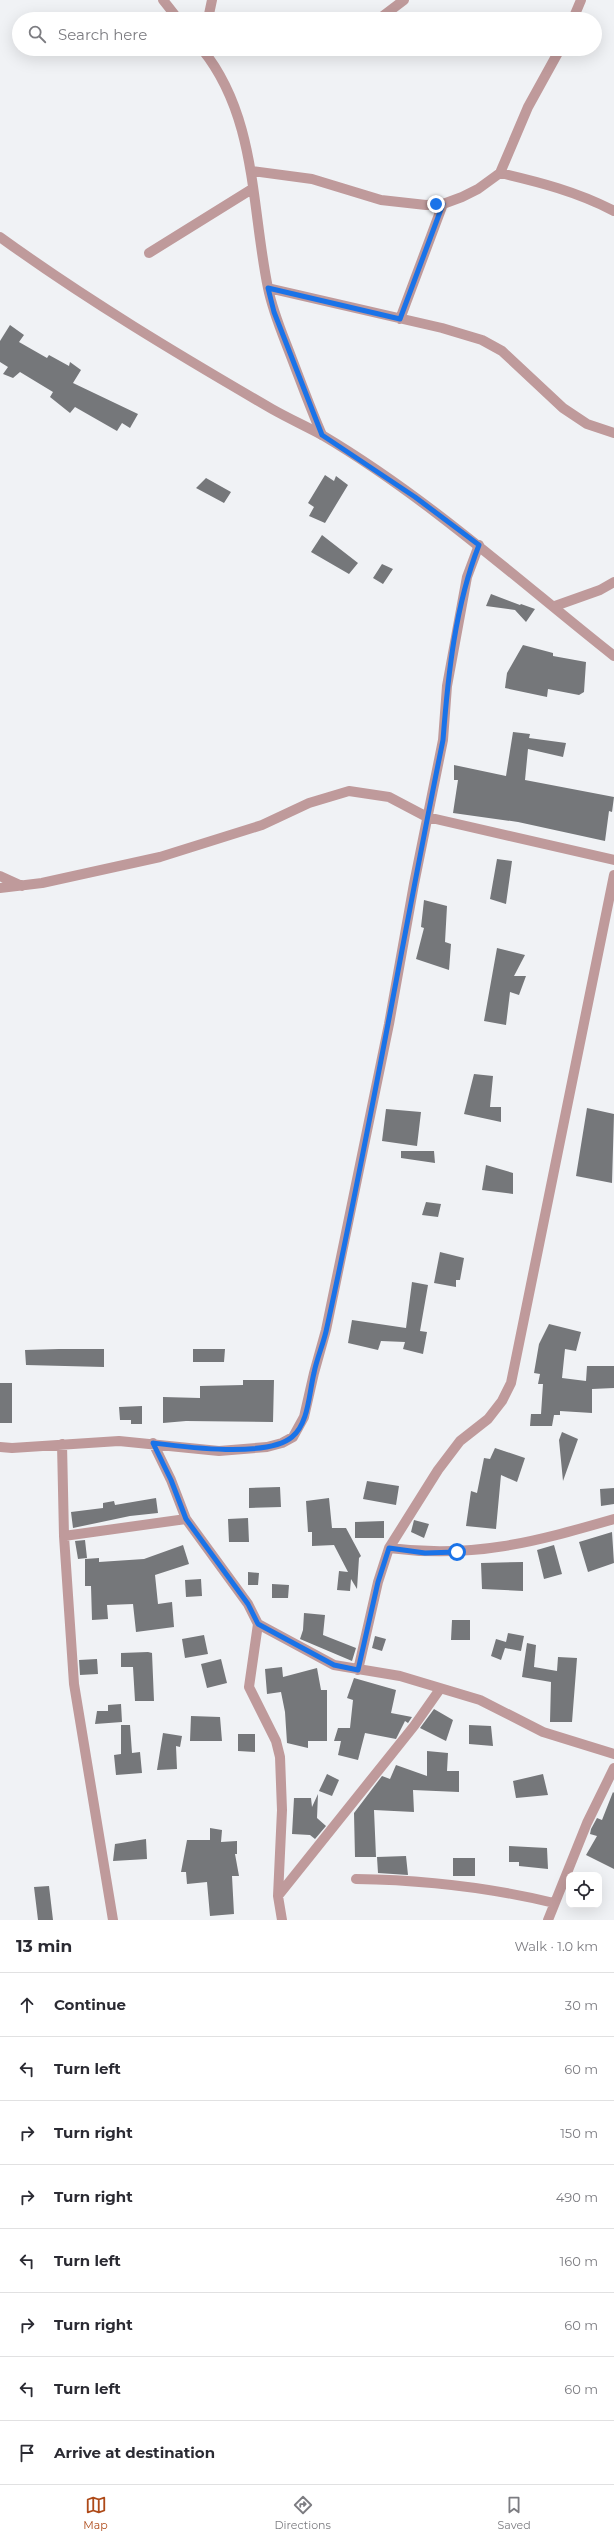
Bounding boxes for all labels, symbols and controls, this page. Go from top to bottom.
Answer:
search box [12,12,602,56]
icon: search [26,23,48,45]
text: Search here [58,25,147,44]
route end [427,195,445,213]
route start [448,1543,466,1561]
map controls [566,1872,602,1908]
button: locate [566,1872,602,1908]
text: 13 min [16,1936,72,1956]
text: Walk · 1.0 km [514,1938,598,1954]
icon: ahead [16,1994,38,2016]
text: Continue [54,1995,126,2014]
text: 30 m [565,1997,598,2013]
icon: left [16,2058,38,2080]
text: Turn left [54,2059,121,2078]
text: 60 m [564,2061,598,2077]
icon: right [16,2122,38,2144]
text: Turn right [54,2123,133,2142]
text: 150 m [560,2125,598,2141]
icon: right [16,2186,38,2208]
text: Turn right [54,2187,133,2206]
text: 490 m [556,2189,598,2205]
icon: left [16,2250,38,2272]
text: Turn left [54,2251,121,2270]
text: 160 m [560,2253,598,2269]
icon: right [16,2314,38,2336]
text: Turn right [54,2315,133,2334]
text: 60 m [564,2317,598,2333]
icon: left [16,2378,38,2400]
text: Turn left [54,2379,121,2398]
text: 60 m [564,2381,598,2397]
icon: arrive [16,2442,38,2464]
text: Arrive at destination [54,2443,215,2462]
tab: Map [83,2494,108,2532]
tab: Directions [275,2494,331,2532]
tab: Saved [498,2494,531,2532]

